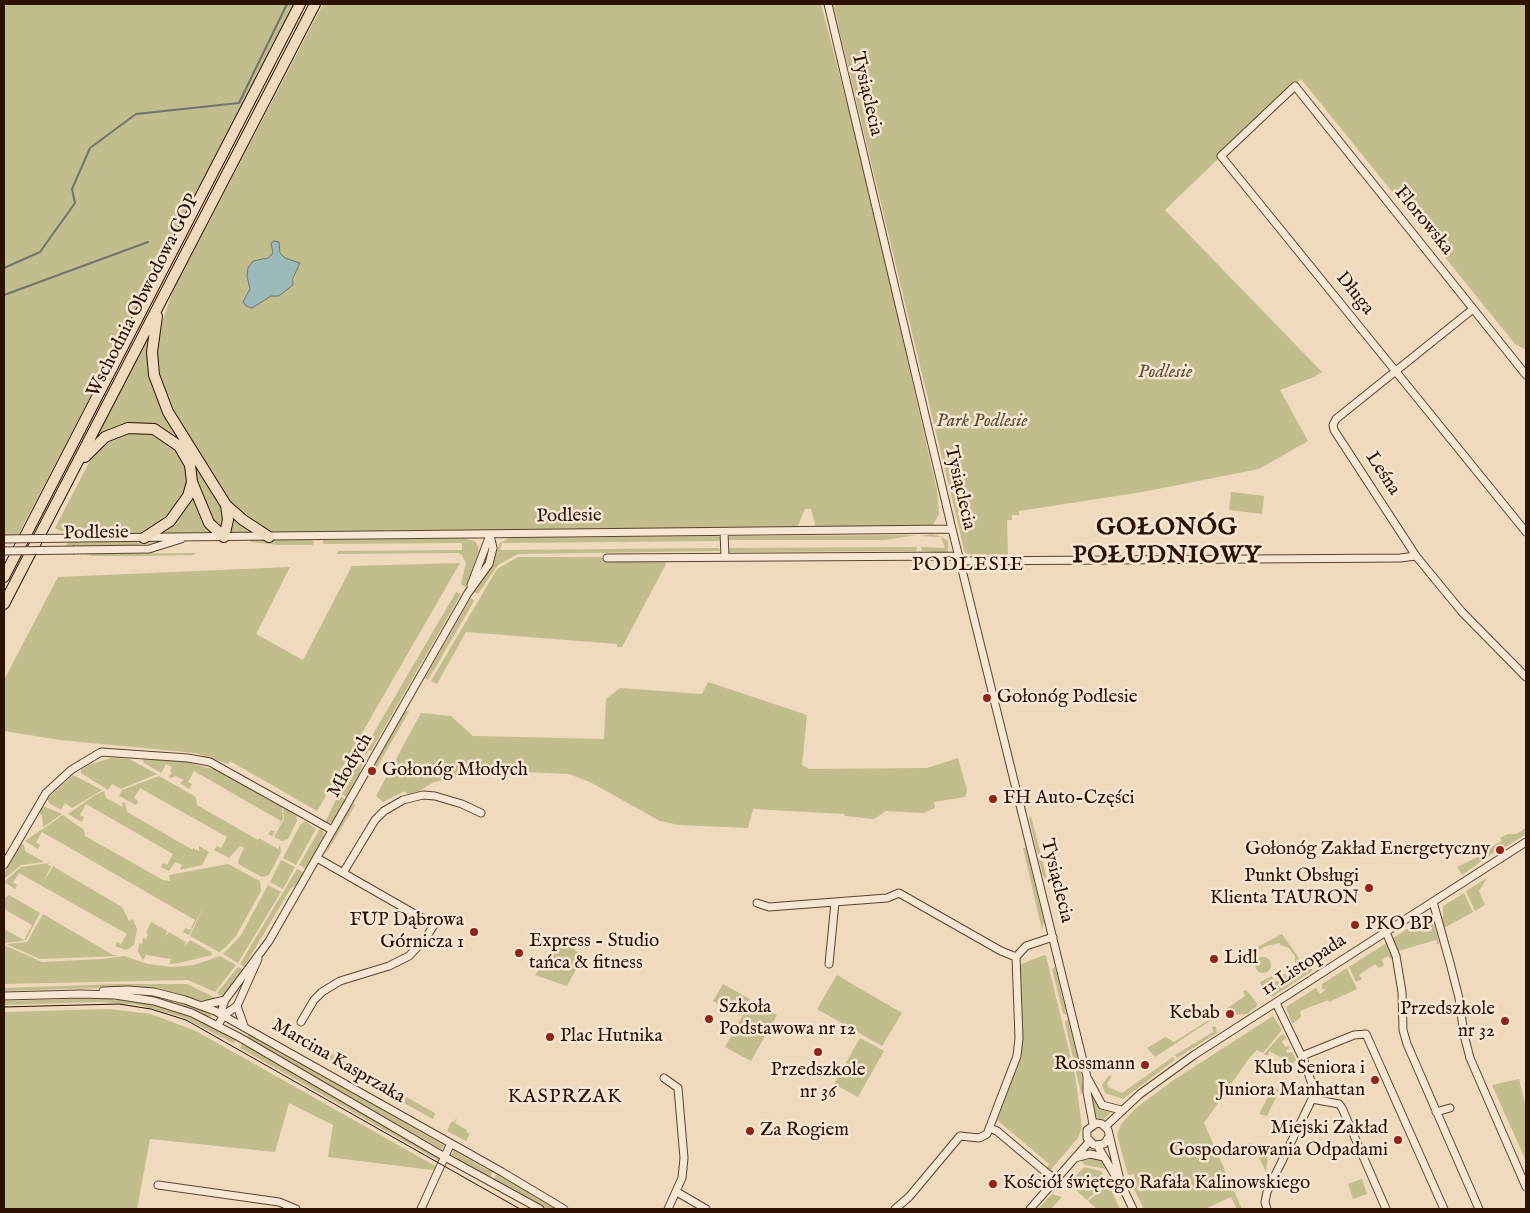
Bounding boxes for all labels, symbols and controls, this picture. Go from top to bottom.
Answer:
street label: Tysiąclecia [845,50,887,138]
street label: Florowska [1388,182,1458,260]
street label: Wschodnia Obwodowa GOP [83,191,205,401]
street label: Długa [1330,268,1378,320]
park label: Podlesie [1138,362,1192,384]
park label: Park Podlesie [936,411,1028,433]
street label: Tysiąclecia [938,444,980,532]
street label: Leśna [1360,448,1404,500]
street label: Podlesie [536,505,602,529]
district label: GOŁONÓG POŁUDNIOWY [1071,515,1263,571]
street label: Podlesie [63,522,129,546]
district label: PODLESIE [911,554,1025,578]
place label: Gołonóg Podlesie [997,687,1138,709]
marker: Gołonóg Podlesie [981,692,993,704]
street label: Młodych [323,730,379,802]
place label: Gołonóg Młodych [382,760,528,782]
marker: Gołonóg Młodych [366,765,378,777]
place label: FH Auto-Części [1003,788,1135,810]
marker: FH Auto-Części [987,793,999,805]
street label: Tysiąclecia [1035,837,1077,925]
place label: Gołonóg Zakład Energetyczny [1245,839,1490,861]
marker: Gołonóg Zakład Energetyczny [1494,844,1506,856]
place label: Punkt Obsługi Klienta TAURON [1210,866,1359,910]
marker: Punkt Obsługi Klienta TAURON [1363,882,1375,894]
place label: FUP Dąbrowa Górnicza 1 [349,910,464,954]
place label: PKO BP [1365,914,1433,936]
marker: PKO BP [1349,919,1361,931]
marker: FUP Dąbrowa Górnicza 1 [468,926,480,938]
street label: 11 Listopada [1257,930,1351,1002]
place label: Express - Studio tańca & fitness [529,931,659,975]
marker: Express - Studio tańca & fitness [513,947,525,959]
place label: Lidl [1224,948,1258,970]
marker: Lidl [1208,953,1220,965]
place label: Szkoła Podstawowa nr 12 [719,997,856,1041]
place label: Przedszkole nr 32 [1400,999,1495,1043]
place label: Kebab [1169,1003,1220,1025]
marker: Kebab [1224,1008,1236,1020]
marker: Szkoła Podstawowa nr 12 [703,1013,715,1025]
street label: Marcina Kasprzaka [267,1015,409,1109]
marker: Przedszkole nr 32 [1499,1015,1511,1027]
place label: Plac Hutnika [560,1026,663,1048]
marker: Plac Hutnika [544,1031,556,1043]
marker: Przedszkole nr 36 [812,1046,824,1058]
place label: Rossmann [1054,1054,1135,1076]
place label: Klub Seniora i Juniora Manhattan [1217,1058,1365,1102]
marker: Rossmann [1139,1059,1151,1071]
place label: Przedszkole nr 36 [770,1060,866,1104]
marker: Klub Seniora i Juniora Manhattan [1369,1074,1381,1086]
district label: KASPRZAK [507,1086,623,1110]
place label: Miejski Zakład Gospodarowania Odpadami [1169,1118,1388,1162]
place label: Za Rogiem [760,1120,849,1142]
marker: Za Rogiem [744,1125,756,1137]
marker: Miejski Zakład Gospodarowania Odpadami [1392,1134,1404,1146]
place label: Kościół świętego Rafała Kalinowskiego [1003,1173,1310,1195]
marker: Kościół świętego Rafała Kalinowskiego [987,1178,999,1190]

